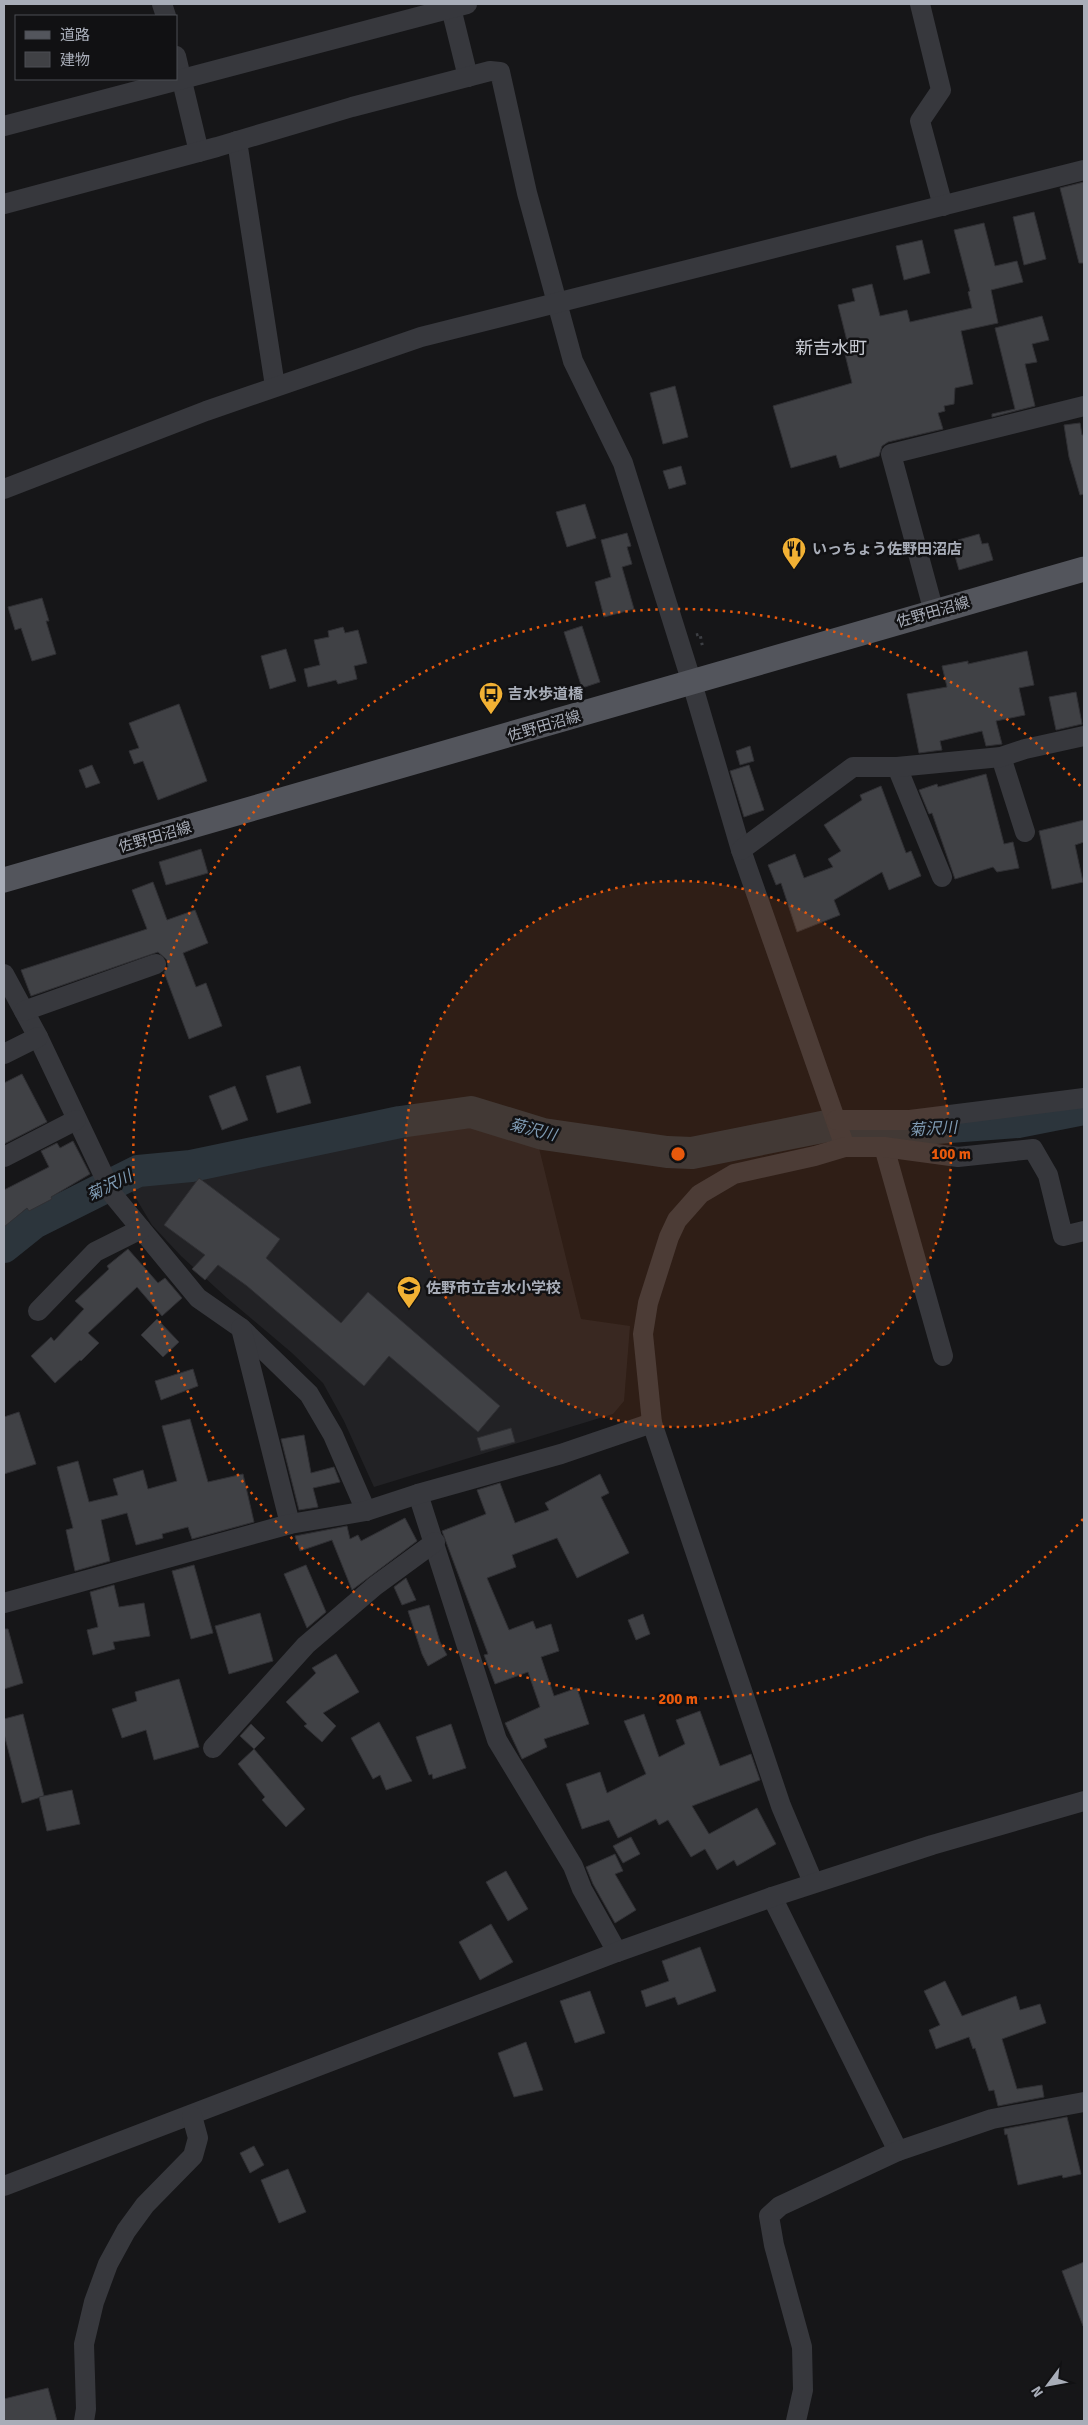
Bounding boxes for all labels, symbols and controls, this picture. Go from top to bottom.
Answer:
legend [15,15,178,80]
text: 道路 [60,26,90,44]
text: 建物 [60,51,90,69]
district label: 新吉水町 [795,337,867,359]
restaurant icon: いっちょう佐野田沼店 [781,536,807,570]
place label: いっちょう佐野田沼店 [812,540,962,558]
street label: 佐野田沼線 [894,593,972,631]
bus stop icon: 吉水歩道橋 [478,681,504,715]
place label: 吉水歩道橋 [508,685,584,703]
street label: 佐野田沼線 [505,707,583,745]
street label: 佐野田沼線 [116,818,194,856]
water label: 菊沢川 [507,1114,560,1146]
water label: 菊沢川 [909,1118,960,1140]
centre of rings [669,1145,687,1163]
text: 100 m [931,1145,971,1163]
water label: 菊沢川 [83,1166,137,1205]
school or university icon: 佐野市立吉水小学校 [396,1275,422,1309]
place label: 佐野市立吉水小学校 [426,1279,561,1297]
text: 200 m [658,1690,698,1708]
north arrow [1023,2360,1073,2410]
text: N [1028,2383,1047,2400]

